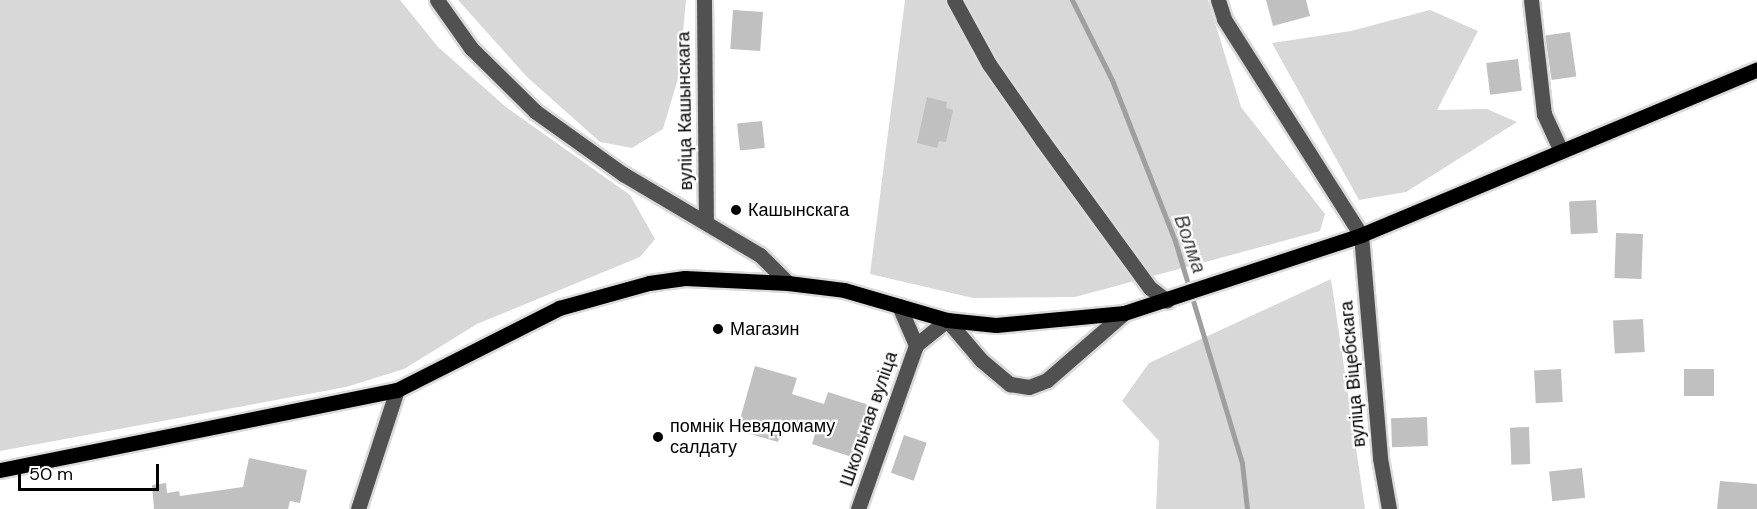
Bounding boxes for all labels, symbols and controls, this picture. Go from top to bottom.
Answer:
street label: вуліца Кашынскага [673,31,697,191]
place label: Кашынскага [748,199,849,221]
marker: Кашынскага [729,203,743,217]
water label: Волма [1169,212,1211,276]
street label: вуліца Віцебскага [1336,300,1370,448]
place label: Магазин [730,318,799,340]
marker: Магазин [711,322,725,336]
street label: Школьная вуліца [836,349,902,489]
place label: помнік Невядомаму салдату [670,416,835,458]
marker: помнік Невядомаму салдату [651,430,665,444]
scale bar [21,452,162,490]
text: 50 m [29,462,73,486]

